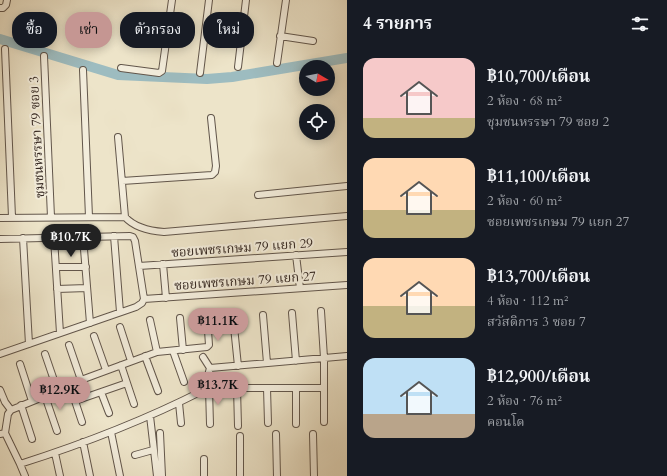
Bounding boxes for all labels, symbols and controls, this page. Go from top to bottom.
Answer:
chip: ซื้อ [12,12,57,48]
chip: เช่า [65,12,112,48]
chip: ตัวกรอง [120,12,195,48]
chip: ใหม่ [203,12,254,48]
text: 4 รายการ [363,12,432,35]
icon: filters [629,13,651,35]
north arrow [299,60,335,96]
map controls [299,60,335,140]
text: ฿10,700/เดือน [487,65,590,88]
icon: home [395,74,443,122]
street label: ชุมชนหรรษา 79 ซอย 3 [25,75,49,199]
text: 2 ห้อง · 68 m² [487,92,562,110]
button: locate [299,104,335,140]
text: ชุมชนหรรษา 79 ซอย 2 [487,113,609,131]
text: ฿11,100/เดือน [487,165,590,188]
icon: home [395,174,443,222]
text: 2 ห้อง · 60 m² [487,192,562,210]
text: ซอยเพชรเกษม 79 แยก 27 [487,213,629,231]
pin: ฿10.7K [38,224,104,258]
text: ฿10.7K [50,228,92,246]
street label: ซอยเพชรเกษม 79 แยก 29 [170,234,314,262]
text: ฿13,700/เดือน [487,265,590,288]
street label: ซอยเพชรเกษม 79 แยก 27 [173,267,317,295]
icon: home [395,274,443,322]
text: 4 ห้อง · 112 m² [487,292,568,310]
pin: ฿11.1K [185,308,251,342]
text: ฿11.1K [197,312,239,330]
text: สวัสดิการ 3 ซอย 7 [487,313,586,331]
text: ฿12,900/เดือน [487,365,590,388]
pin: ฿13.7K [185,372,251,406]
icon: home [395,374,443,422]
text: ฿13.7K [197,376,239,394]
pin: ฿12.9K [27,377,93,411]
text: ฿12.9K [39,381,81,399]
text: 2 ห้อง · 76 m² [487,392,562,410]
text: คอนโด [487,413,525,431]

